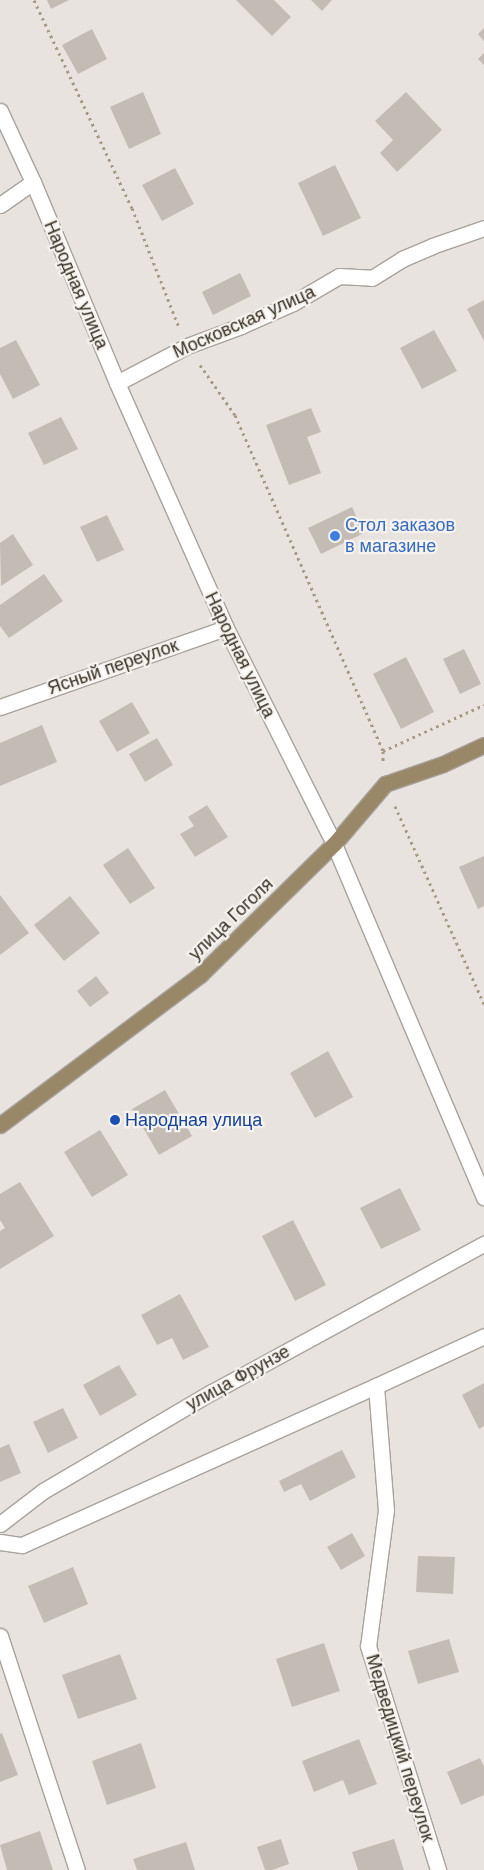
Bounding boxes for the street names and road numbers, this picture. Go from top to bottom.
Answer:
street label: Народная улица [39,218,113,352]
street label: Московская улица [170,281,318,363]
street label: Народная улица [200,589,280,721]
street label: Ясный переулок [45,635,181,699]
street label: улица Гоголя [184,873,278,965]
street label: улица Фрунзе [182,1341,294,1415]
street label: Медведицкий переулок [361,1652,439,1844]

